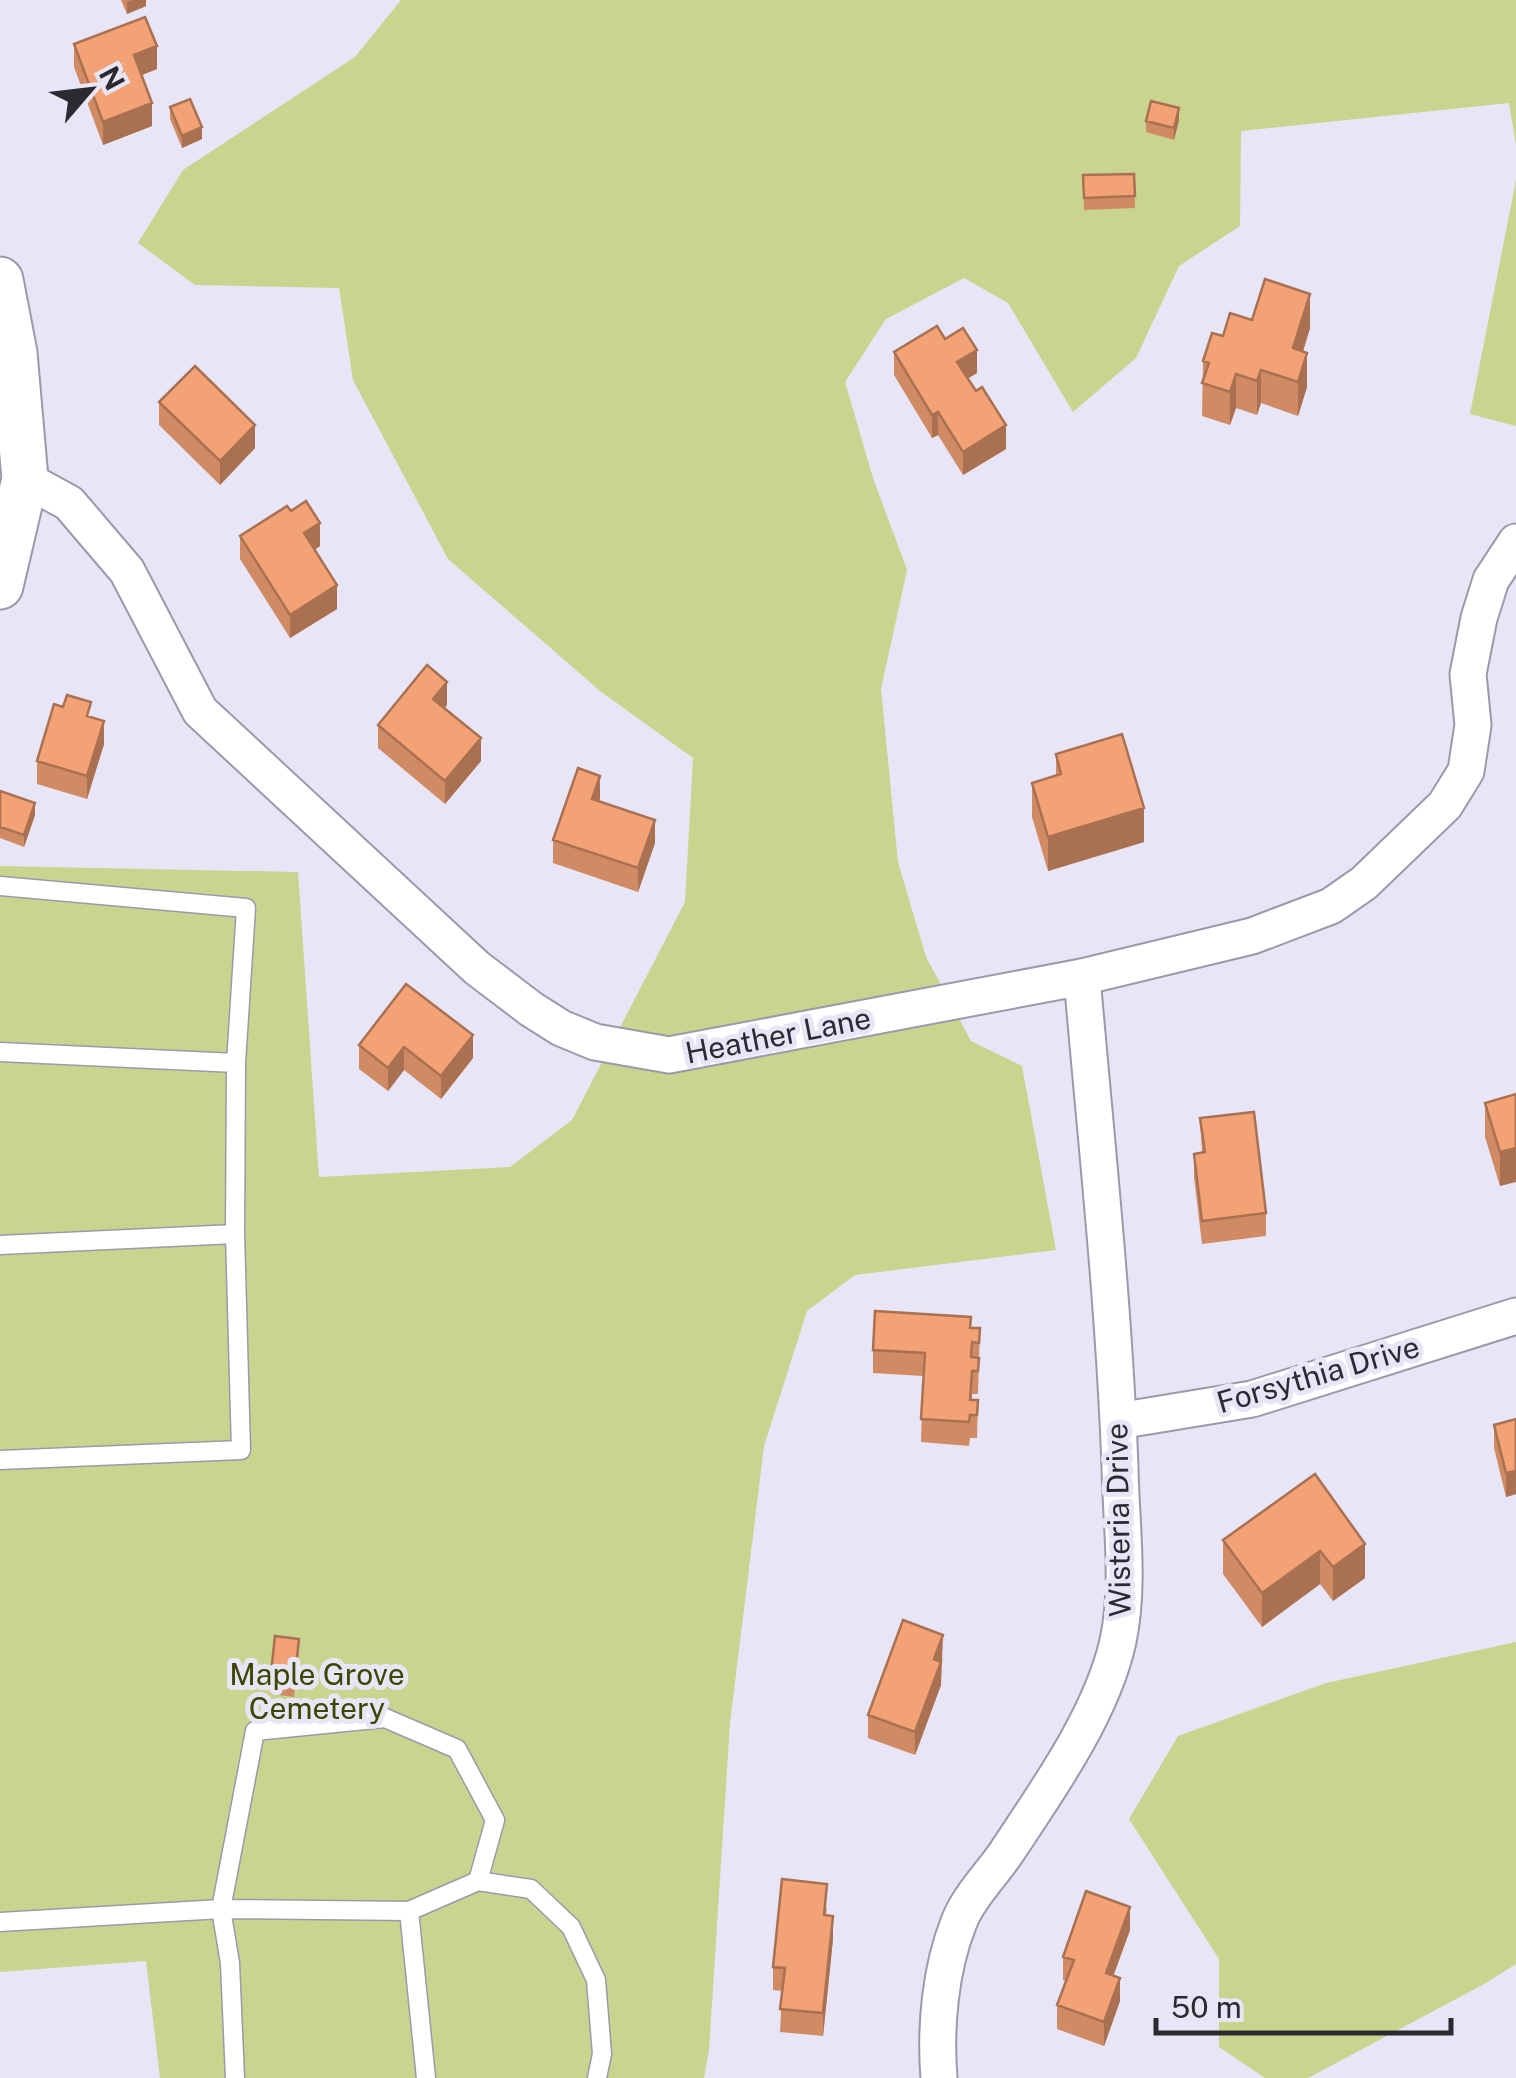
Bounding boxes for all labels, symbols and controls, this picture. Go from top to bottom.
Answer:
north arrow [40,40,140,140]
text: N [93,61,132,95]
street label: Heather Lane [682,999,874,1071]
street label: Forsythia Drive [1212,1328,1424,1420]
street label: Wisteria Drive [1098,1423,1138,1617]
park label: Maple Grove Cemetery [229,1656,405,1726]
scale bar [1156,1973,1451,2035]
text: 50 m [1171,1989,1242,2025]

